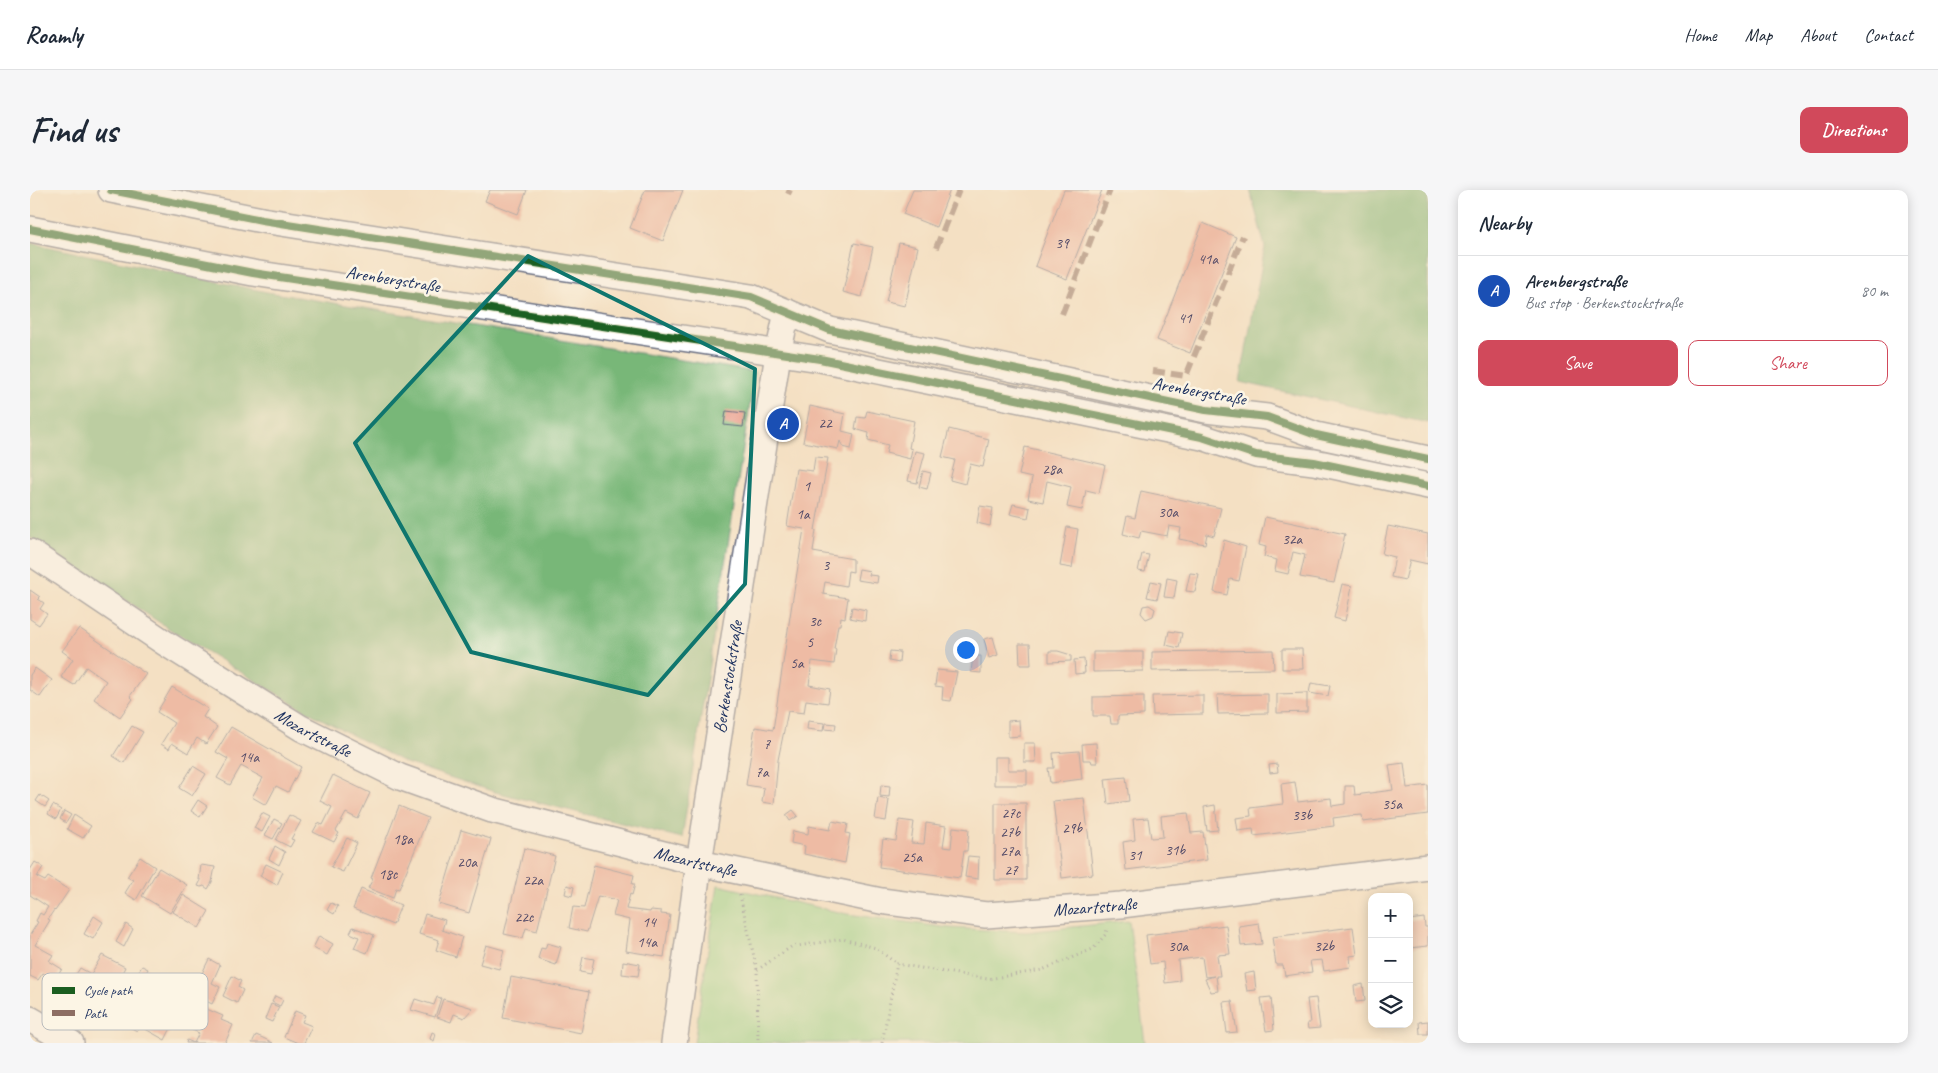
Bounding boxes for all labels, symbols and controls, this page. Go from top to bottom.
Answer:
text: Roamly [25,20,82,50]
text: Home [1684,24,1717,46]
text: Map [1745,24,1772,46]
text: About [1800,24,1836,46]
text: Contact [1864,24,1913,46]
button: Directions [1800,107,1908,153]
text: Find us [30,108,117,153]
text: Nearby [1478,210,1531,236]
house number: 39 [1055,234,1070,253]
house number: 41a [1198,250,1219,269]
street label: Arenbergstraße [344,261,443,297]
text: Arenbergstraße [1525,269,1627,293]
text: A [1490,281,1498,301]
text: 80 m [1861,281,1888,301]
text: Bus stop · Berkenstockstraße [1525,293,1682,313]
house number: 41 [1178,309,1193,328]
button: Save [1478,340,1678,386]
button: Share [1688,340,1888,386]
street label: Arenbergstraße [1150,372,1249,410]
pin: A [767,405,799,443]
house number: 22 [818,414,833,433]
house number: 28a [1042,460,1063,479]
house number: 1 [804,477,812,496]
house number: 30a [1158,503,1179,522]
house number: 1a [796,505,811,524]
house number: 32a [1282,530,1303,549]
house number: 3 [823,556,831,575]
house number: 3c [809,612,822,631]
street label: Berkenstockstraße [708,618,748,735]
house number: 5 [807,633,815,652]
your location [953,637,979,663]
house number: 5a [790,654,805,673]
street label: Mozartstraße [271,703,356,763]
house number: 7 [764,735,772,754]
house number: 14a [239,748,260,767]
house number: 7a [755,763,770,782]
house number: 35a [1382,795,1403,814]
house number: 27c [1002,804,1021,823]
house number: 33b [1292,806,1313,825]
house number: 29b [1062,819,1083,838]
house number: 27b [1000,823,1021,842]
house number: 18a [393,830,414,849]
street label: Mozartstraße [652,841,739,882]
house number: 31b [1165,841,1186,860]
house number: 27a [1000,842,1021,861]
house number: 31 [1128,846,1143,865]
house number: 25a [902,848,923,867]
house number: 20a [457,853,478,872]
house number: 27 [1004,861,1019,880]
house number: 18c [379,865,398,884]
house number: 22a [523,871,544,890]
street label: Mozartstraße [1052,892,1139,921]
map controls [1368,893,1413,1028]
button: + [1368,893,1413,938]
house number: 22c [515,908,534,927]
house number: 14 [642,913,657,932]
house number: 14a [637,933,658,952]
house number: 30a [1168,937,1189,956]
house number: 32b [1314,937,1335,956]
button: − [1368,938,1413,983]
legend [42,973,208,1030]
text: Cycle path [84,982,133,999]
button: layers [1368,983,1413,1028]
text: Path [84,1005,108,1022]

